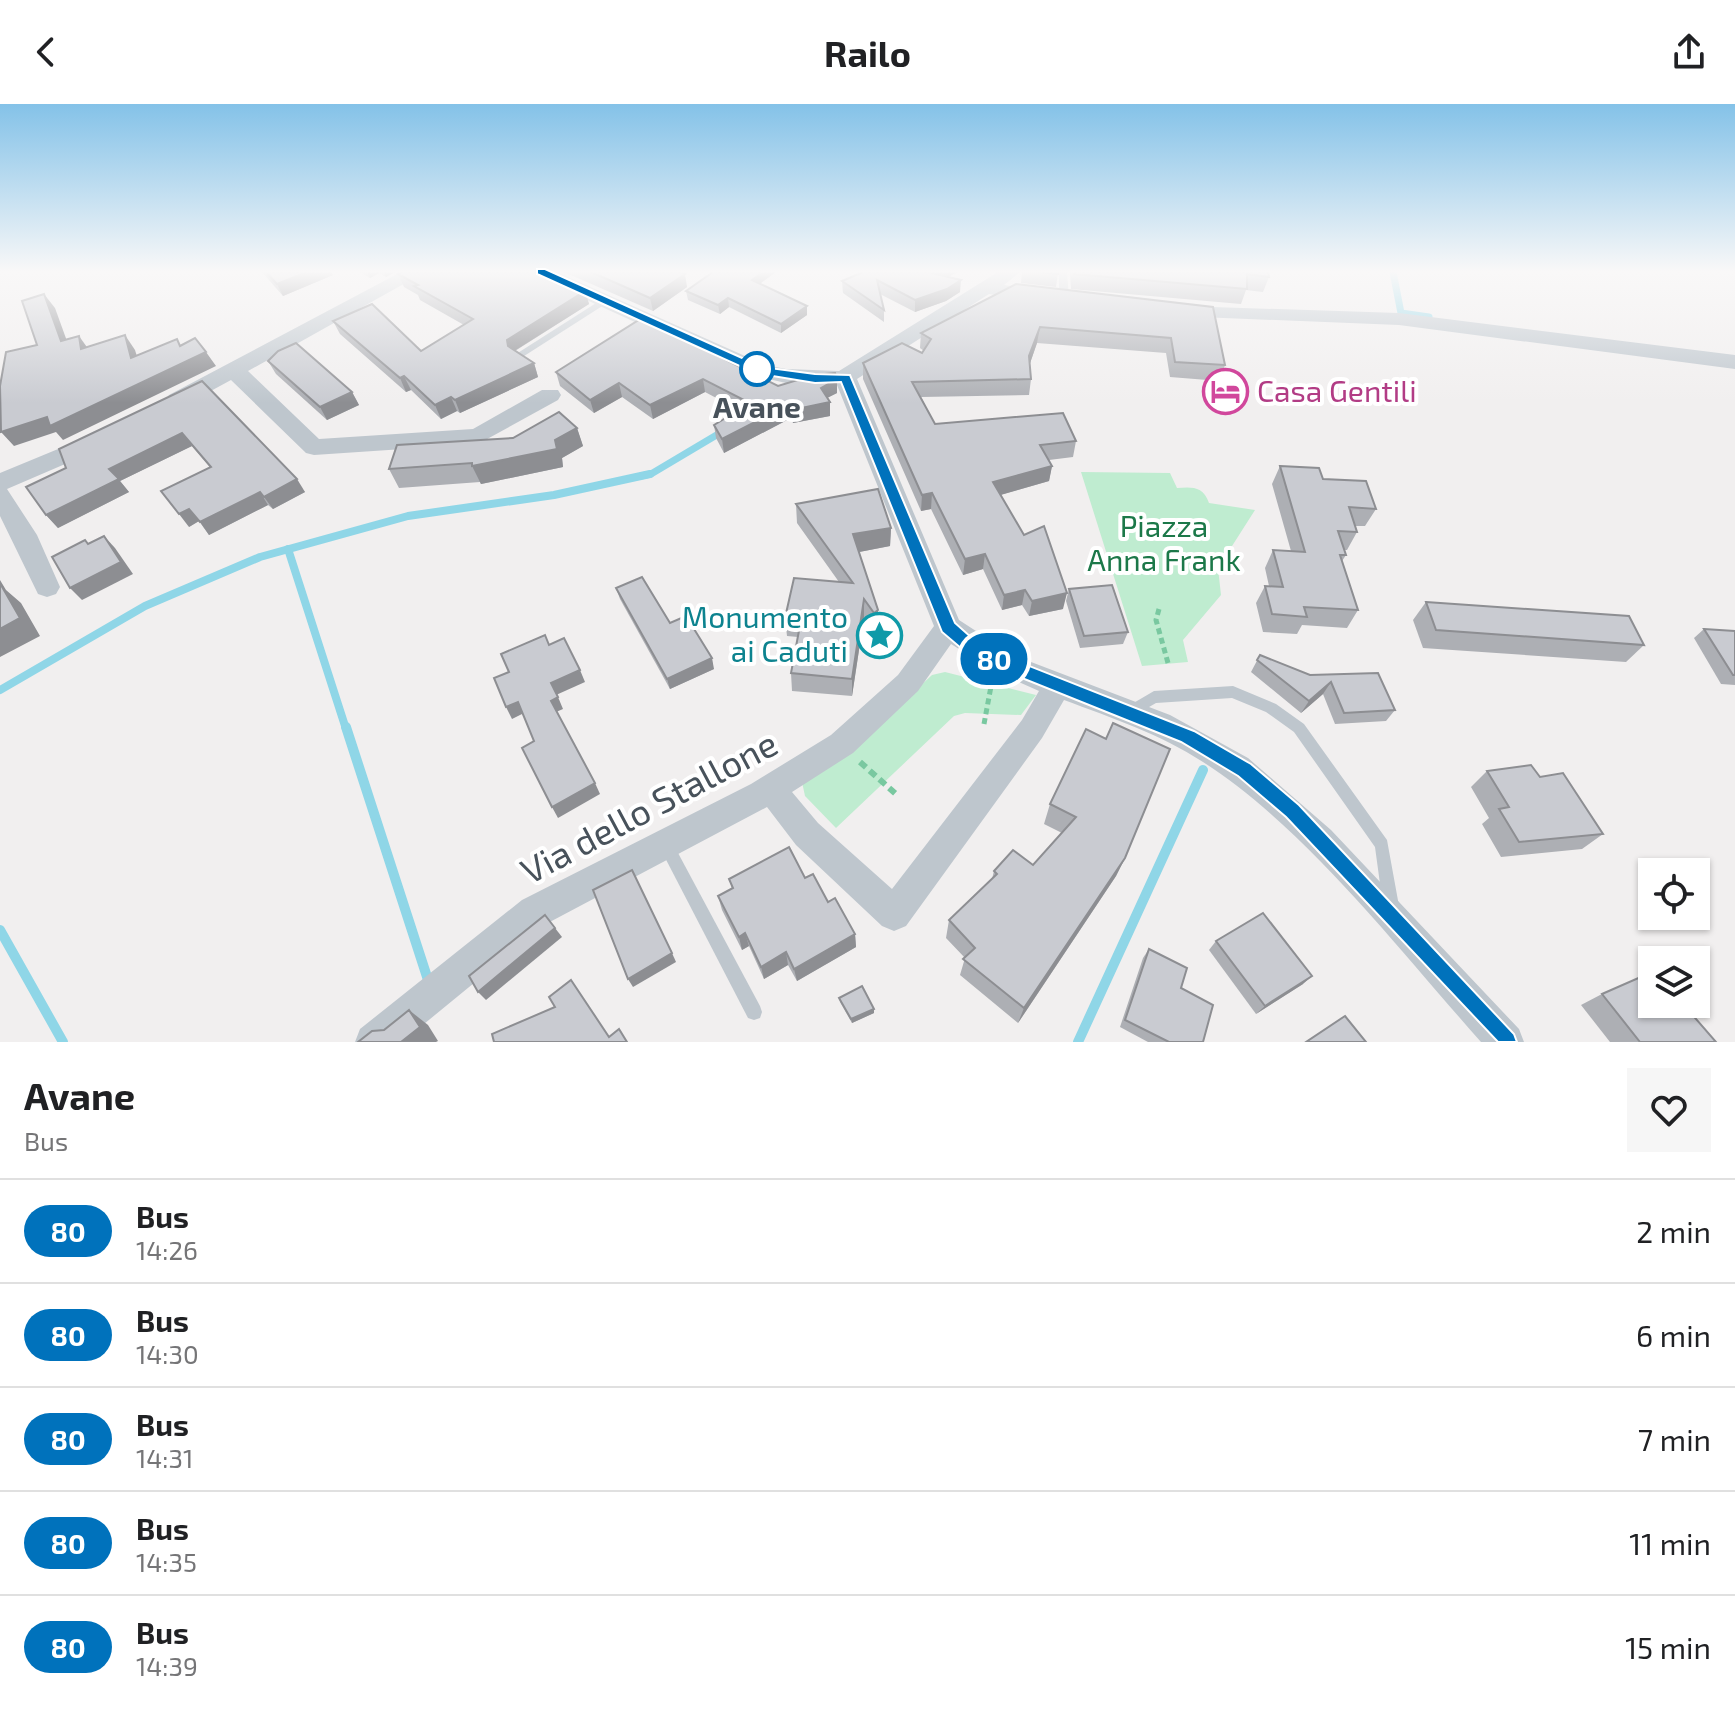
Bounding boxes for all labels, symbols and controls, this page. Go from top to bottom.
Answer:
icon: back [24,30,68,74]
icon: share [1667,30,1711,74]
text: Railo [824,31,911,74]
marker: Avane [740,352,774,386]
hotel icon: Casa Gentili [1202,368,1250,416]
place label: Casa Gentili [1257,372,1417,408]
place label: Avane [713,388,801,424]
park label: Piazza Anna Frank [1087,507,1241,577]
place label: Monumento ai Caduti [682,598,848,668]
place icon: Monumento ai Caduti [855,611,903,659]
line badge: 80 [958,633,1030,685]
text: 80 [976,642,1012,676]
street label: Via dello Stallone [513,720,784,891]
map controls [1638,858,1710,1018]
button: locate [1638,858,1710,930]
button: layers [1638,946,1710,1018]
button: heart [1627,1068,1711,1152]
text: Avane [24,1072,135,1118]
text: Bus [24,1125,68,1156]
text: Bus [136,1198,189,1234]
text: 2 min [1636,1213,1711,1249]
text: 80 [50,1214,86,1248]
text: 14:26 [136,1234,198,1265]
text: Bus [136,1302,189,1338]
text: 6 min [1636,1317,1711,1353]
text: 80 [50,1318,86,1352]
text: 14:30 [136,1338,199,1369]
text: Bus [136,1406,189,1442]
text: 7 min [1638,1421,1711,1457]
text: 80 [50,1422,86,1456]
text: 14:31 [136,1442,193,1473]
text: Bus [136,1510,189,1546]
text: 11 min [1629,1525,1711,1561]
text: 80 [50,1526,86,1560]
text: 14:35 [136,1546,197,1577]
text: Bus [136,1614,189,1650]
text: 15 min [1625,1629,1711,1665]
text: 80 [50,1630,86,1664]
text: 14:39 [136,1650,198,1681]

